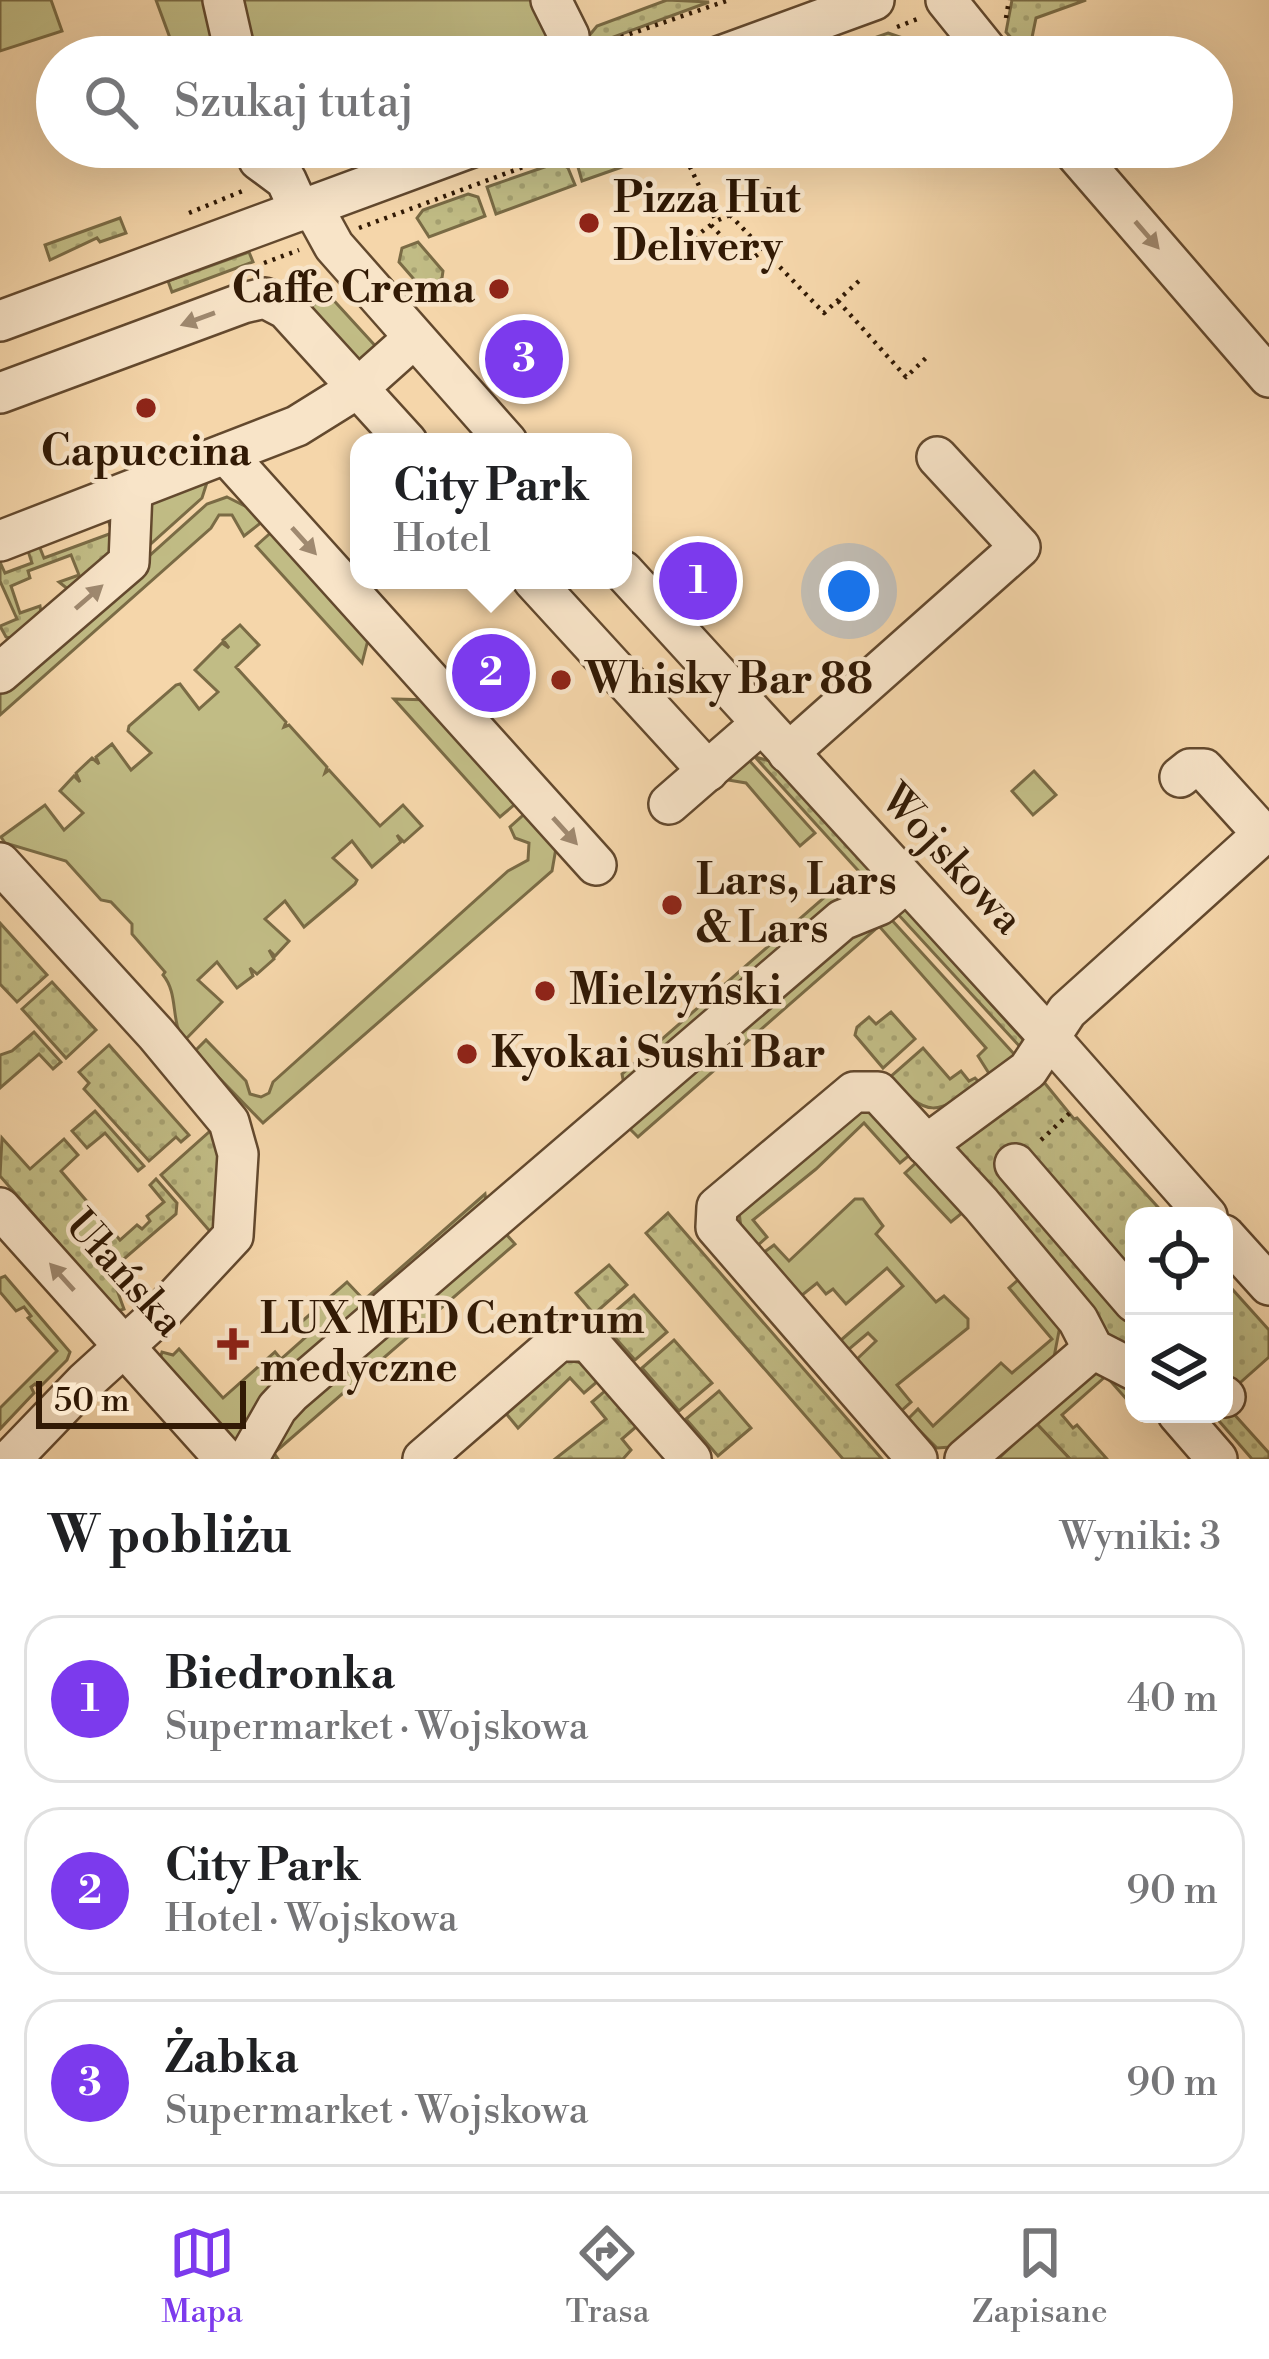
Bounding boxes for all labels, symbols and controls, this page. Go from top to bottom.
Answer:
search box [36,36,1233,168]
icon: search [78,69,144,135]
text: Szukaj tutaj [174,74,414,131]
place label: Pizza Hut Delivery [613,173,802,274]
marker: Pizza Hut Delivery [576,210,602,236]
one-way arrow [1133,220,1159,250]
place label: Caffe Crema [232,263,475,316]
marker: Caffe Crema [486,276,512,302]
one-way arrow [180,311,216,329]
pin: 3 [485,314,563,404]
marker: Capuccina [133,395,159,421]
place label: Capuccina [41,426,252,479]
popup [350,433,632,589]
text: City Park [393,458,589,515]
text: Hotel [393,515,491,564]
one-way arrow [290,527,317,556]
pin: 1 [659,536,737,626]
your location [819,561,879,621]
one-way arrow [73,584,103,610]
pin: 2 [452,628,530,718]
place label: Whisky Bar 88 [584,654,873,707]
marker: Whisky Bar 88 [548,667,574,693]
street label: Wojskowa [866,772,1034,947]
one-way arrow [551,816,578,845]
place label: Lars, Lars & Lars [696,855,897,956]
marker: Lars, Lars & Lars [659,892,685,918]
place label: Mielżyński [569,965,782,1018]
marker: Mielżyński [532,978,558,1004]
place label: Kyokai Sushi Bar [491,1028,826,1081]
marker: Kyokai Sushi Bar [454,1041,480,1067]
street label: Ułańska [53,1200,195,1349]
map controls [1125,1207,1233,1423]
button: locate [1125,1207,1233,1315]
one-way arrow [49,1263,76,1292]
place label: LUX MED Centrum medyczne [260,1294,645,1395]
button: layers [1125,1315,1233,1423]
marker: LUX MED Centrum medyczne [217,1328,249,1360]
scale bar [36,1375,246,1428]
text: 50 m [54,1381,130,1422]
text: W pobliżu [48,1505,291,1569]
text: Wyniki: 3 [1060,1513,1221,1562]
text: Biedronka [165,1646,395,1703]
text: 1 [81,1675,99,1724]
text: 40 m [1127,1675,1218,1724]
text: Supermarket · Wojskowa [165,1703,588,1752]
text: City Park [165,1838,361,1895]
text: 2 [78,1867,102,1916]
text: 90 m [1126,1867,1218,1916]
text: Hotel · Wojskowa [165,1895,458,1944]
text: Żabka [165,2030,298,2087]
text: 3 [78,2059,102,2108]
text: 90 m [1126,2059,1218,2108]
text: Supermarket · Wojskowa [165,2087,588,2136]
tab: Mapa [161,2220,243,2333]
tab: Trasa [566,2220,649,2333]
tab: Zapisane [972,2220,1108,2333]

